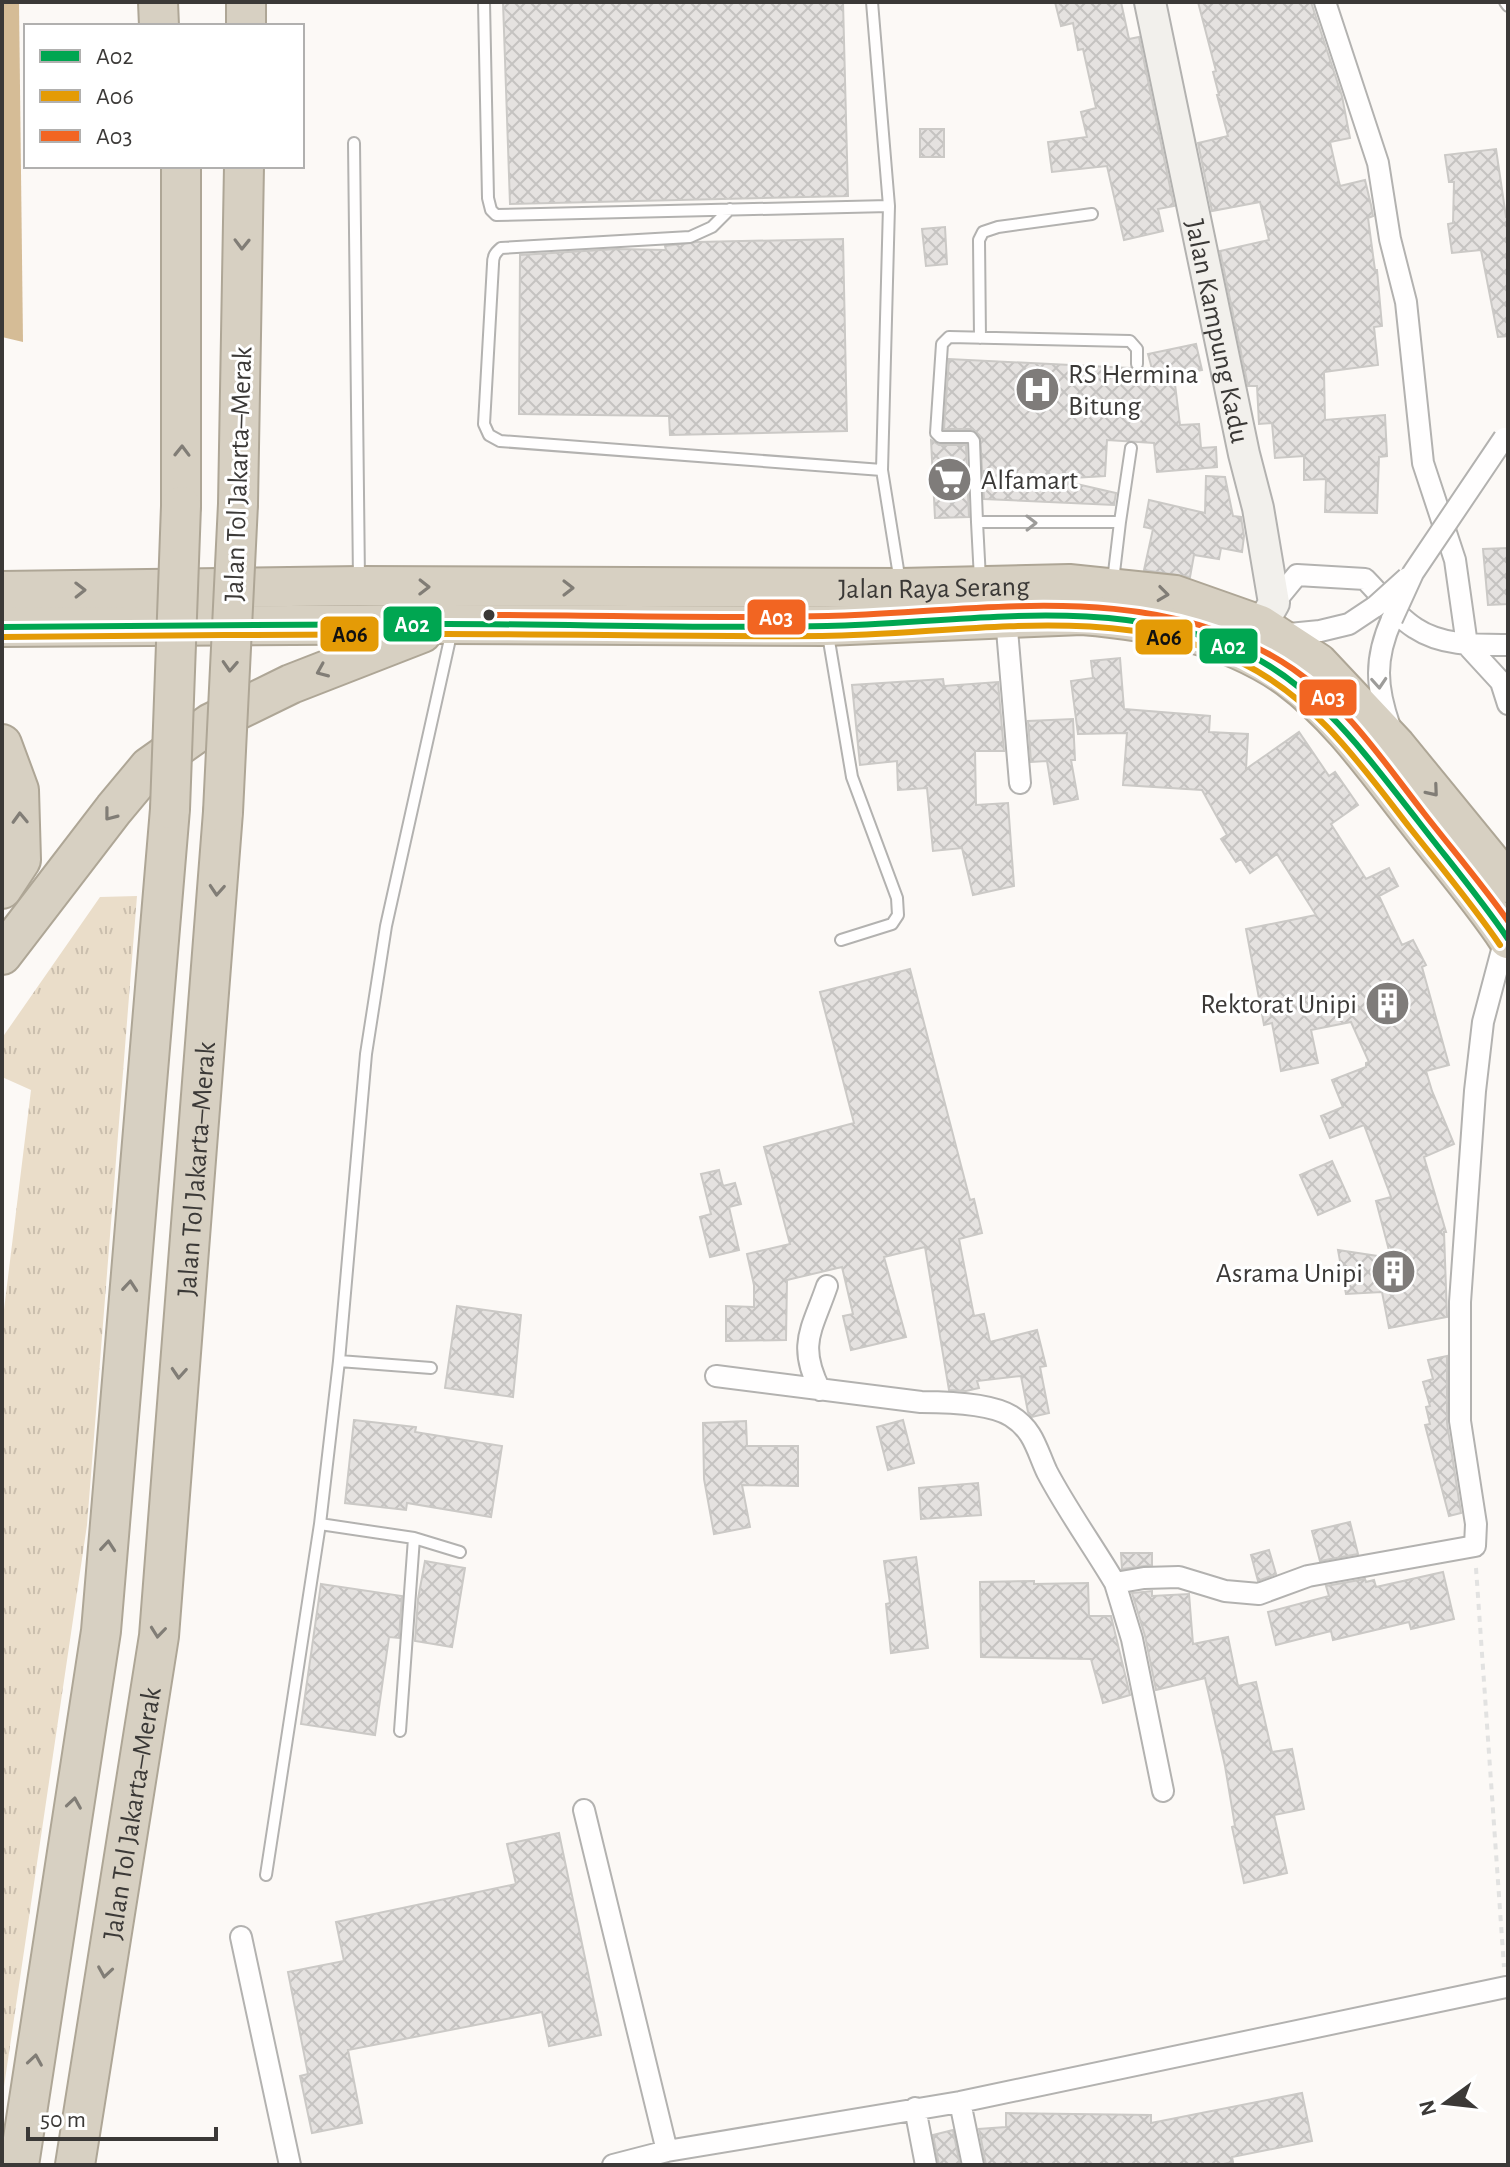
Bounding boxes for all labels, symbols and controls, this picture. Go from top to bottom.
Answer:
legend [24,24,304,168]
text: A02 [96,45,134,69]
text: A06 [96,85,134,109]
text: A03 [96,125,132,149]
street label: Jalan Kampung Kadu [1180,217,1253,446]
one-way arrow [234,238,251,251]
street label: Jalan Tol Jakarta–Merak [221,346,257,602]
place label: RS Hermina Bitung [1068,361,1199,421]
hospital icon: RS Hermina Bitung [1013,365,1061,413]
one-way arrow [173,444,191,457]
supermarket icon: Alfamart [926,455,974,503]
place label: Alfamart [981,467,1078,495]
one-way arrow [1025,514,1038,531]
street label: Jalan Raya Serang [838,573,1030,604]
one-way arrow [418,578,431,596]
one-way arrow [562,579,575,597]
one-way arrow [74,581,87,599]
one-way arrow [1157,585,1170,602]
line badge: A03 [746,598,807,636]
line badge: A02 [382,605,443,643]
unlabelled marker [481,607,497,623]
text: A03 [759,607,793,629]
text: A02 [394,614,430,636]
line badge: A06 [319,615,380,653]
line badge: A06 [1134,618,1194,656]
text: A06 [332,624,368,646]
text: A06 [1146,627,1182,649]
line badge: A02 [1198,627,1259,665]
text: A02 [1210,636,1246,658]
one-way arrow [222,660,239,673]
one-way arrow [316,661,330,678]
one-way arrow [1370,677,1387,690]
line badge: A03 [1298,678,1358,717]
text: A03 [1311,687,1345,709]
one-way arrow [1423,782,1438,796]
one-way arrow [105,805,120,820]
one-way arrow [11,811,28,824]
one-way arrow [209,884,226,897]
building icon: Rektorat Unipi [1364,979,1412,1027]
place label: Rektorat Unipi [1200,991,1357,1019]
street label: Jalan Tol Jakarta–Merak [173,1041,221,1297]
building icon: Asrama Unipi [1370,1248,1418,1296]
place label: Asrama Unipi [1216,1260,1363,1288]
one-way arrow [121,1280,138,1293]
one-way arrow [171,1367,188,1380]
one-way arrow [99,1539,116,1552]
one-way arrow [150,1626,167,1639]
street label: Jalan Tol Jakarta–Merak [99,1685,167,1942]
one-way arrow [65,1796,82,1810]
one-way arrow [98,1965,115,1979]
one-way arrow [26,2053,43,2067]
north arrow [1406,2063,1486,2143]
scale bar [28,2091,216,2141]
text: N [1415,2098,1440,2118]
text: 50 m [40,2108,86,2132]

